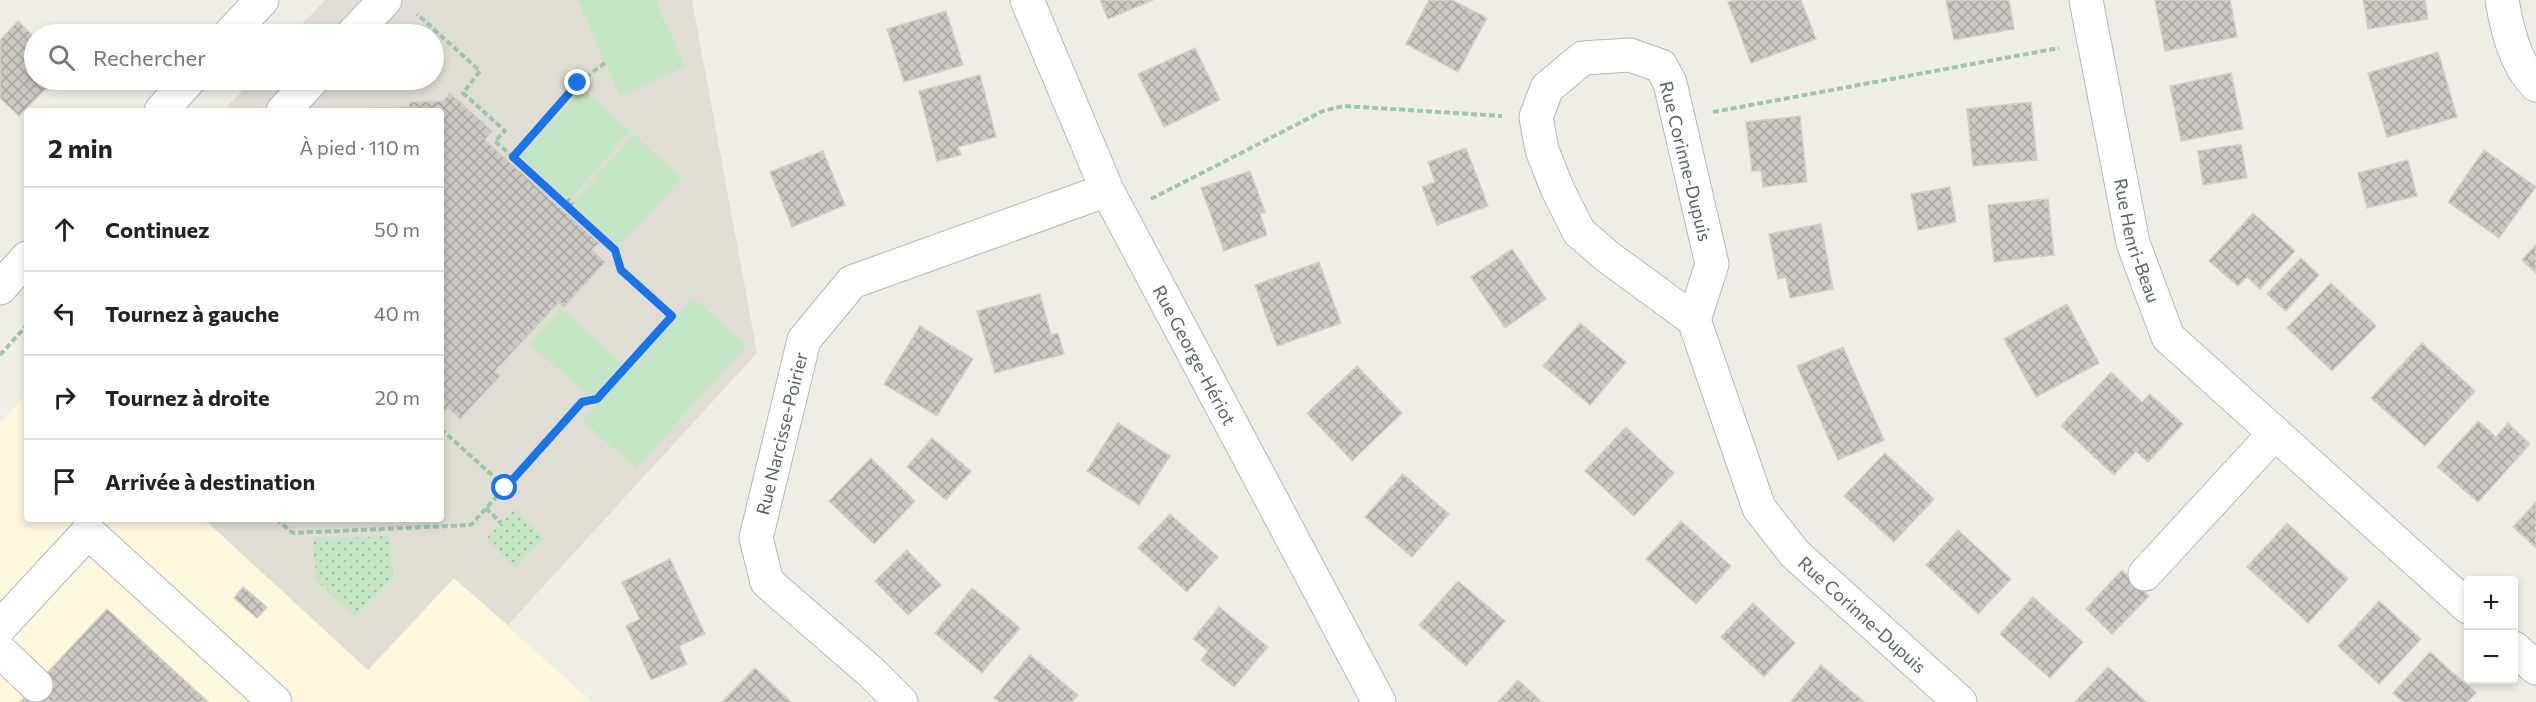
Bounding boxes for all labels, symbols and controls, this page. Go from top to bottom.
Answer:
search box [24,24,444,90]
icon: search [45,41,78,74]
text: Rechercher [93,44,206,71]
route end [564,69,590,95]
street label: Rue Corinne-Dupuis [1655,79,1717,243]
text: 2 min [48,132,113,163]
text: À pied · 110 m [299,135,420,159]
street label: Rue Henri-Beau [2110,176,2165,306]
icon: ahead [48,213,81,246]
text: Continuez [105,216,210,243]
text: 50 m [374,217,420,241]
street label: Rue George-Hériot [1149,281,1241,429]
icon: left [48,297,81,330]
text: Tournez à gauche [105,300,279,327]
text: 40 m [374,301,420,325]
street label: Rue Narcisse-Poirier [751,350,812,517]
icon: right [48,381,81,414]
text: Tournez à droite [105,384,270,411]
text: 20 m [375,385,420,409]
icon: arrive [48,465,81,498]
text: Arrivée à destination [105,468,315,495]
route start [491,474,517,500]
street label: Rue Corinne-Dupuis [1794,551,1931,678]
map controls [2464,576,2518,684]
button: + [2464,576,2518,630]
button: − [2464,630,2518,684]

